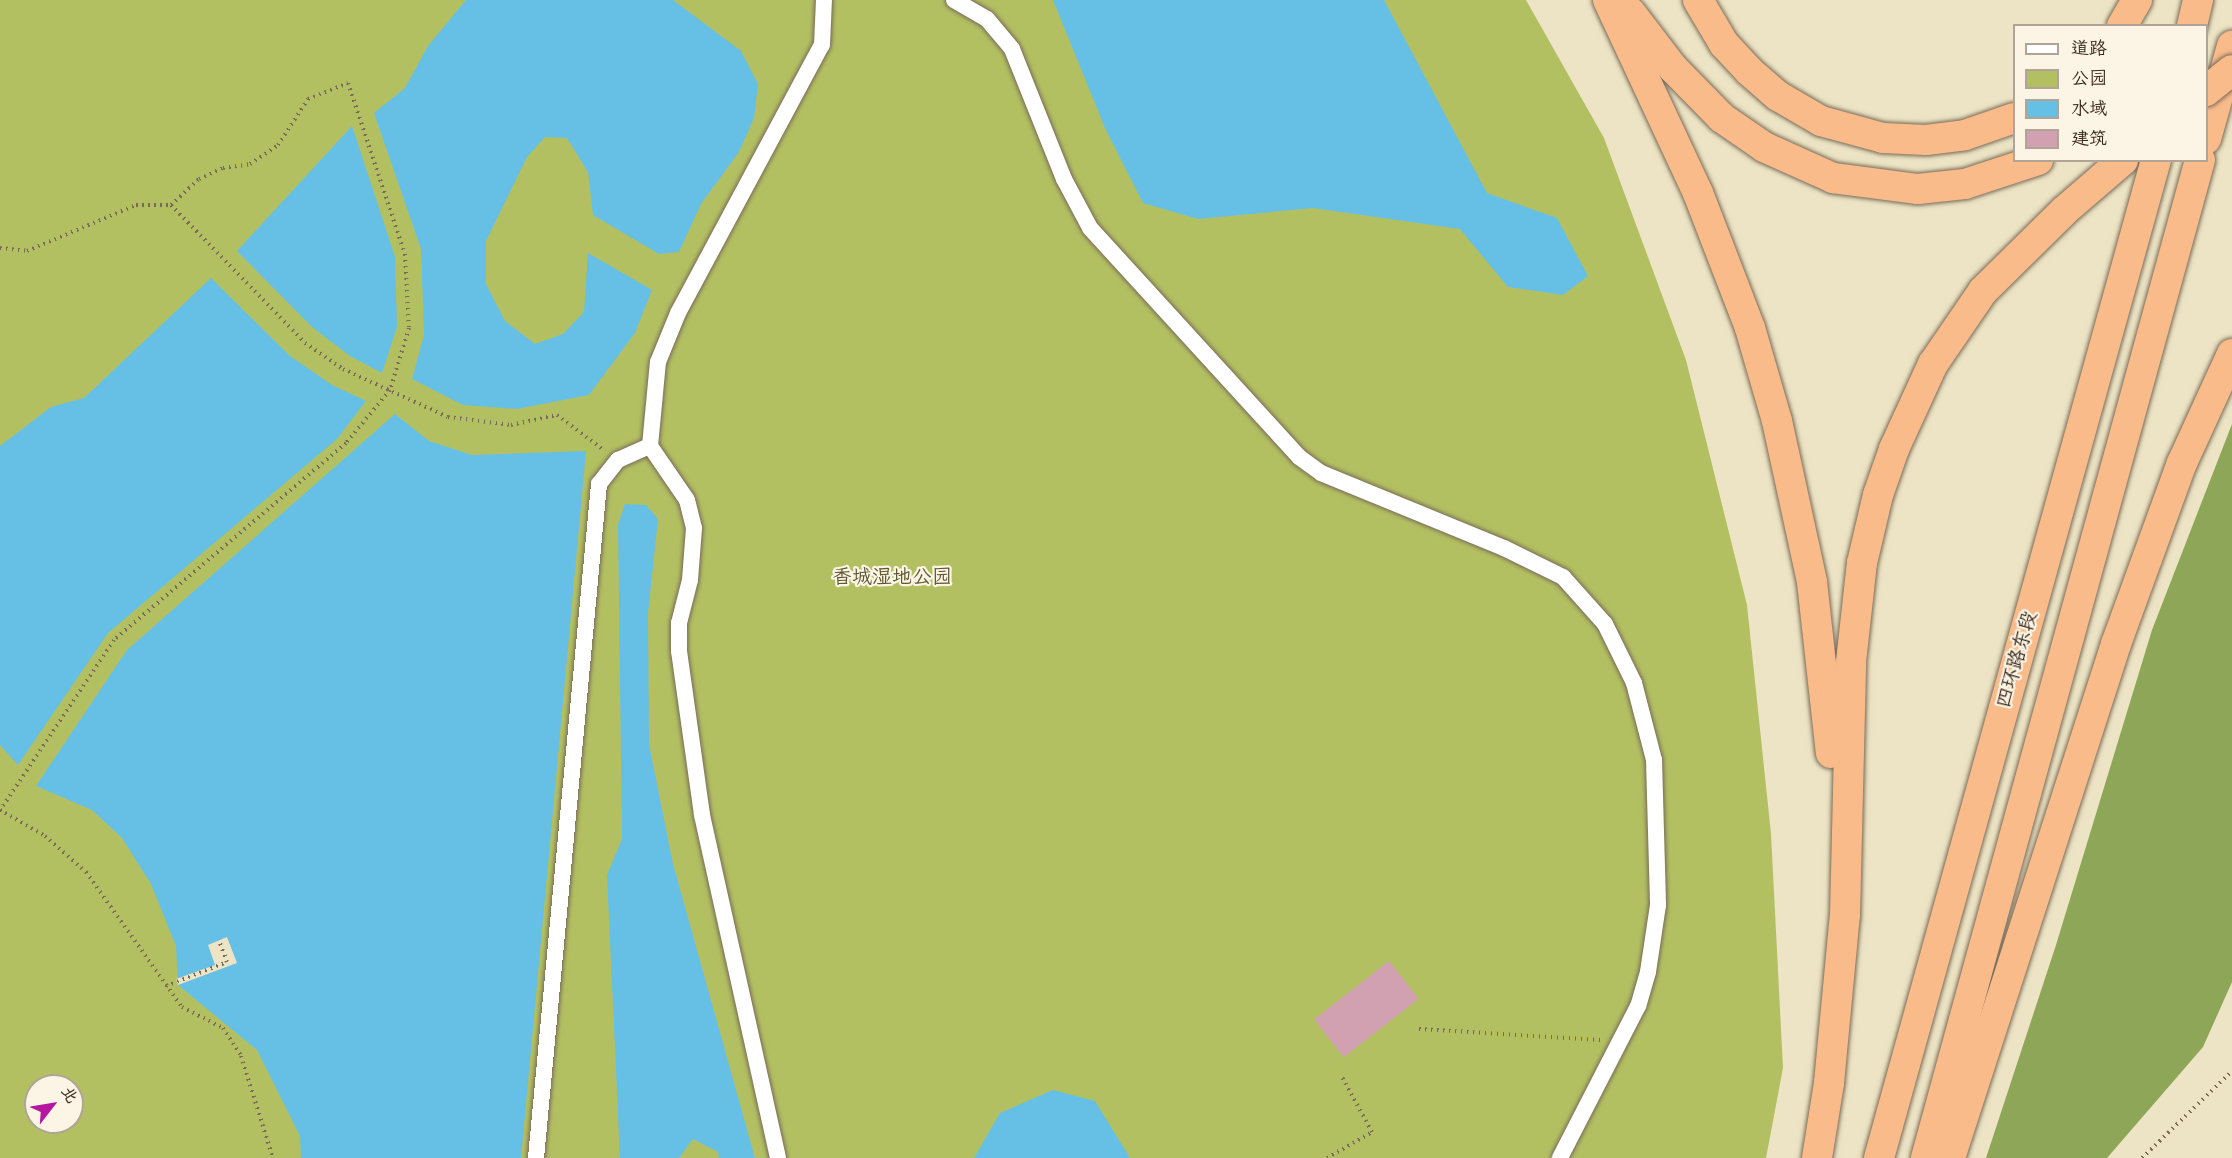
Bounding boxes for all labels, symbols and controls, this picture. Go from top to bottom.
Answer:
legend [2013,24,2208,162]
text: 道路 [2071,38,2107,63]
text: 公园 [2071,68,2107,93]
text: 水域 [2071,98,2107,123]
text: 建筑 [2071,128,2107,153]
park label: 香城湿地公园 [832,567,952,591]
street label: 四环路东段 [1994,609,2044,711]
north arrow [24,1074,84,1134]
text: 北 [54,1083,82,1108]

